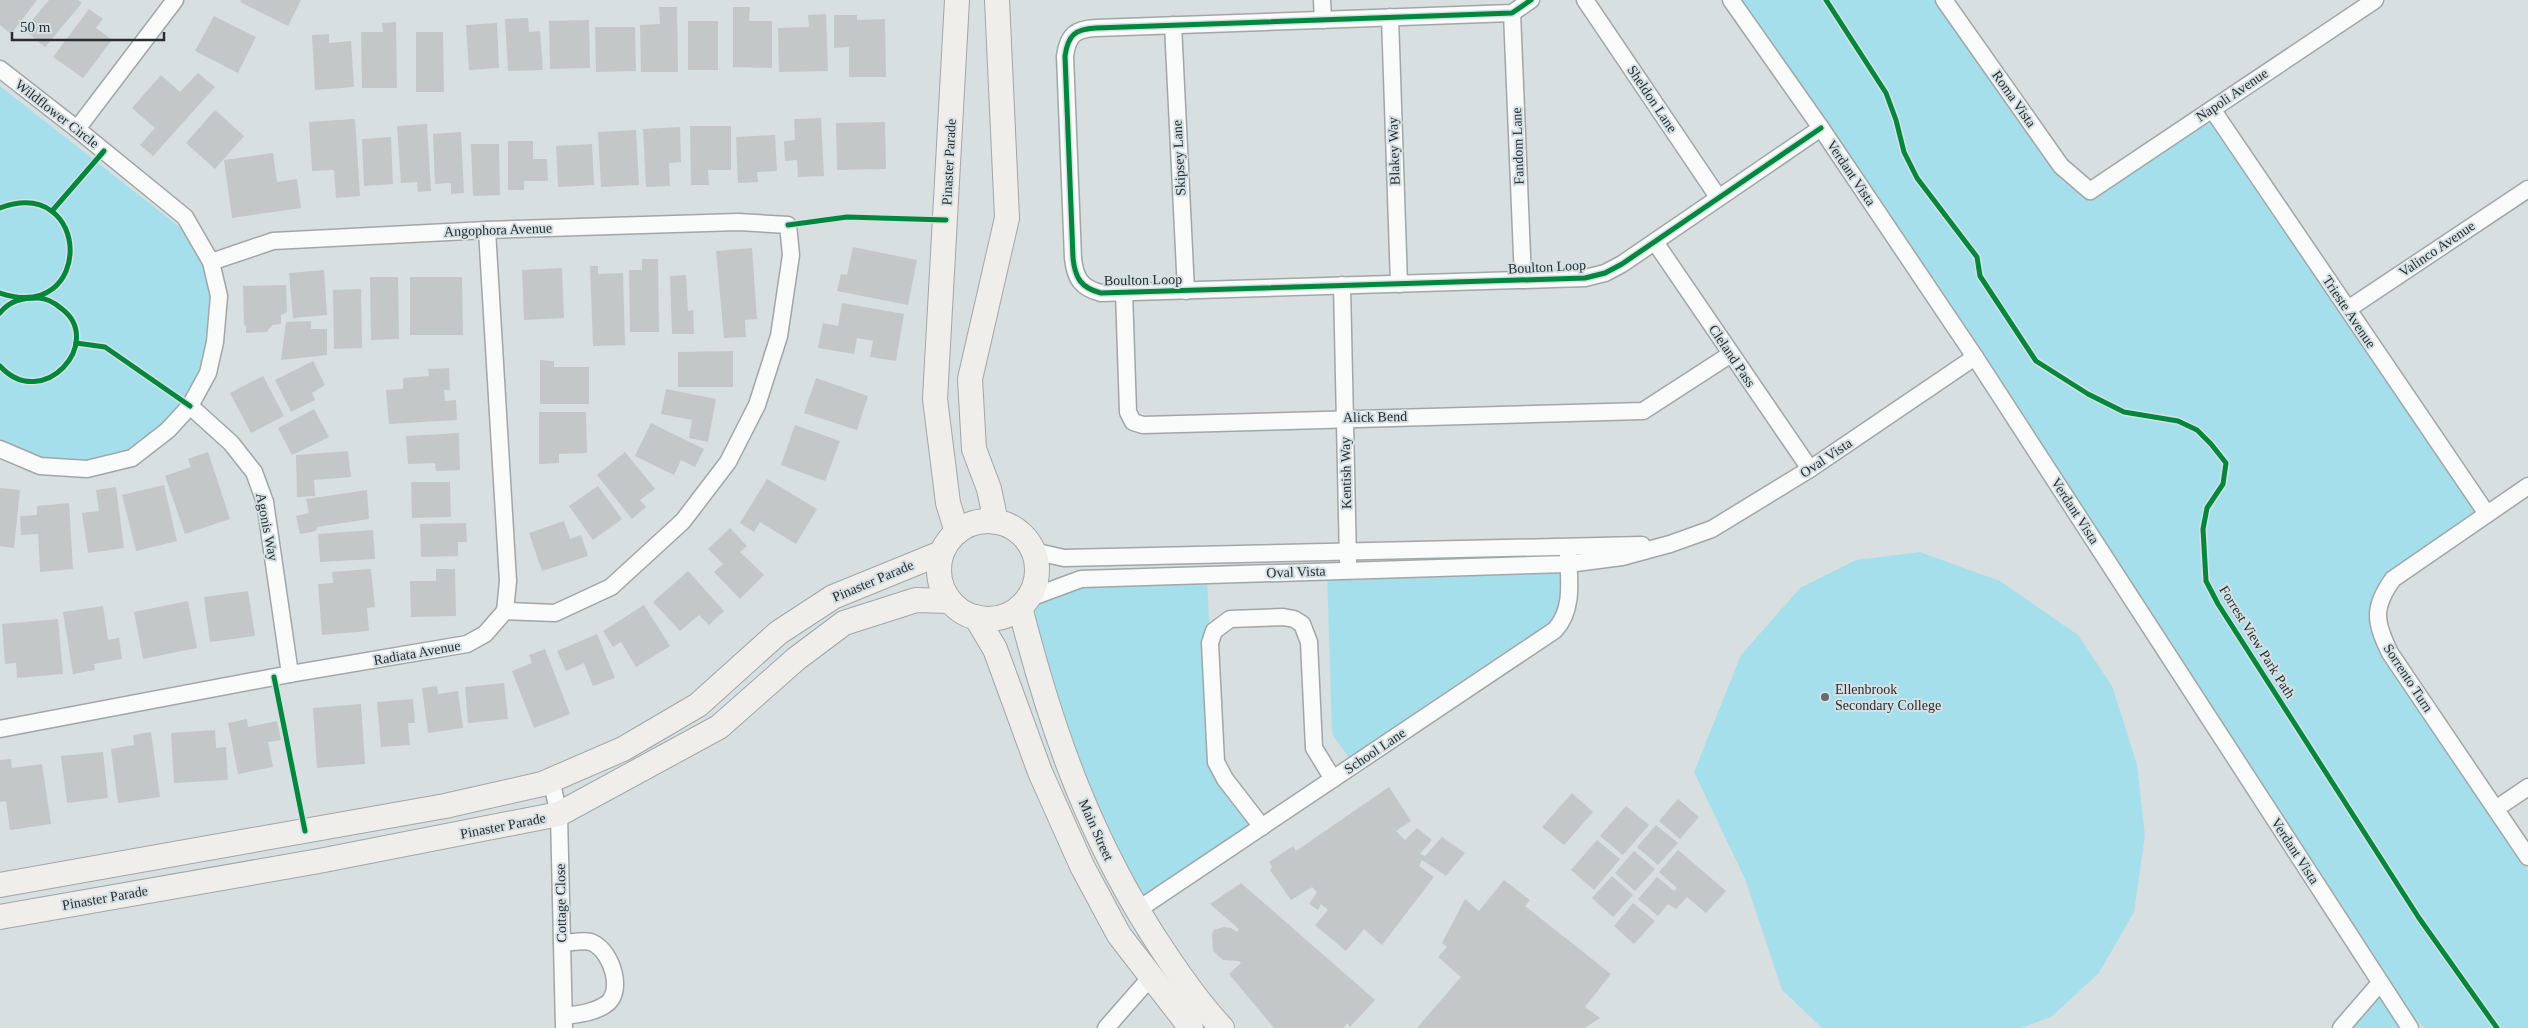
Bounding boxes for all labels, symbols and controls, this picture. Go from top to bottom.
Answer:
scale bar [12,10,165,42]
text: 50 m [20,19,51,35]
street label: Sheldon Lane [1624,63,1680,135]
street label: Napoli Avenue [2193,65,2271,125]
street label: Roma Vista [1989,68,2039,131]
street label: Wildflower Circle [12,77,102,151]
street label: Fandom Lane [1509,107,1527,185]
street label: Blakey Way [1385,117,1403,185]
street label: Pinaster Parade [939,118,959,206]
street label: Skipsey Lane [1170,120,1188,196]
street label: Verdant Vista [1824,138,1879,209]
street label: Valinco Avenue [2396,218,2478,280]
street label: Angophora Avenue [444,221,552,239]
street label: Boulton Loop [1508,257,1586,277]
street label: Boulton Loop [1104,272,1182,288]
street label: Trieste Avenue [2319,273,2379,351]
street label: Cleland Pass [1706,322,1758,390]
street label: Alick Bend [1343,409,1407,425]
street label: Oval Vista [1797,435,1855,481]
street label: Kentish Way [1338,437,1354,509]
street label: Verdant Vista [2048,475,2102,547]
street label: Agonis Way [253,492,281,562]
street label: Pinaster Parade [830,557,916,605]
street label: Oval Vista [1266,563,1327,581]
street label: Forrest View Park Path [2216,583,2298,701]
street label: Radiata Avenue [372,638,462,668]
street label: Sorrento Turn [2380,641,2436,715]
place label: Ellenbrook Secondary College [1835,682,1941,713]
marker: Ellenbrook Secondary College [1819,691,1831,703]
street label: School Lane [1342,725,1408,777]
street label: Main Street [1076,797,1116,863]
street label: Pinaster Parade [459,810,547,842]
street label: Verdant Vista [2268,815,2322,887]
street label: Cottage Close [553,863,569,943]
street label: Pinaster Parade [61,883,149,913]

